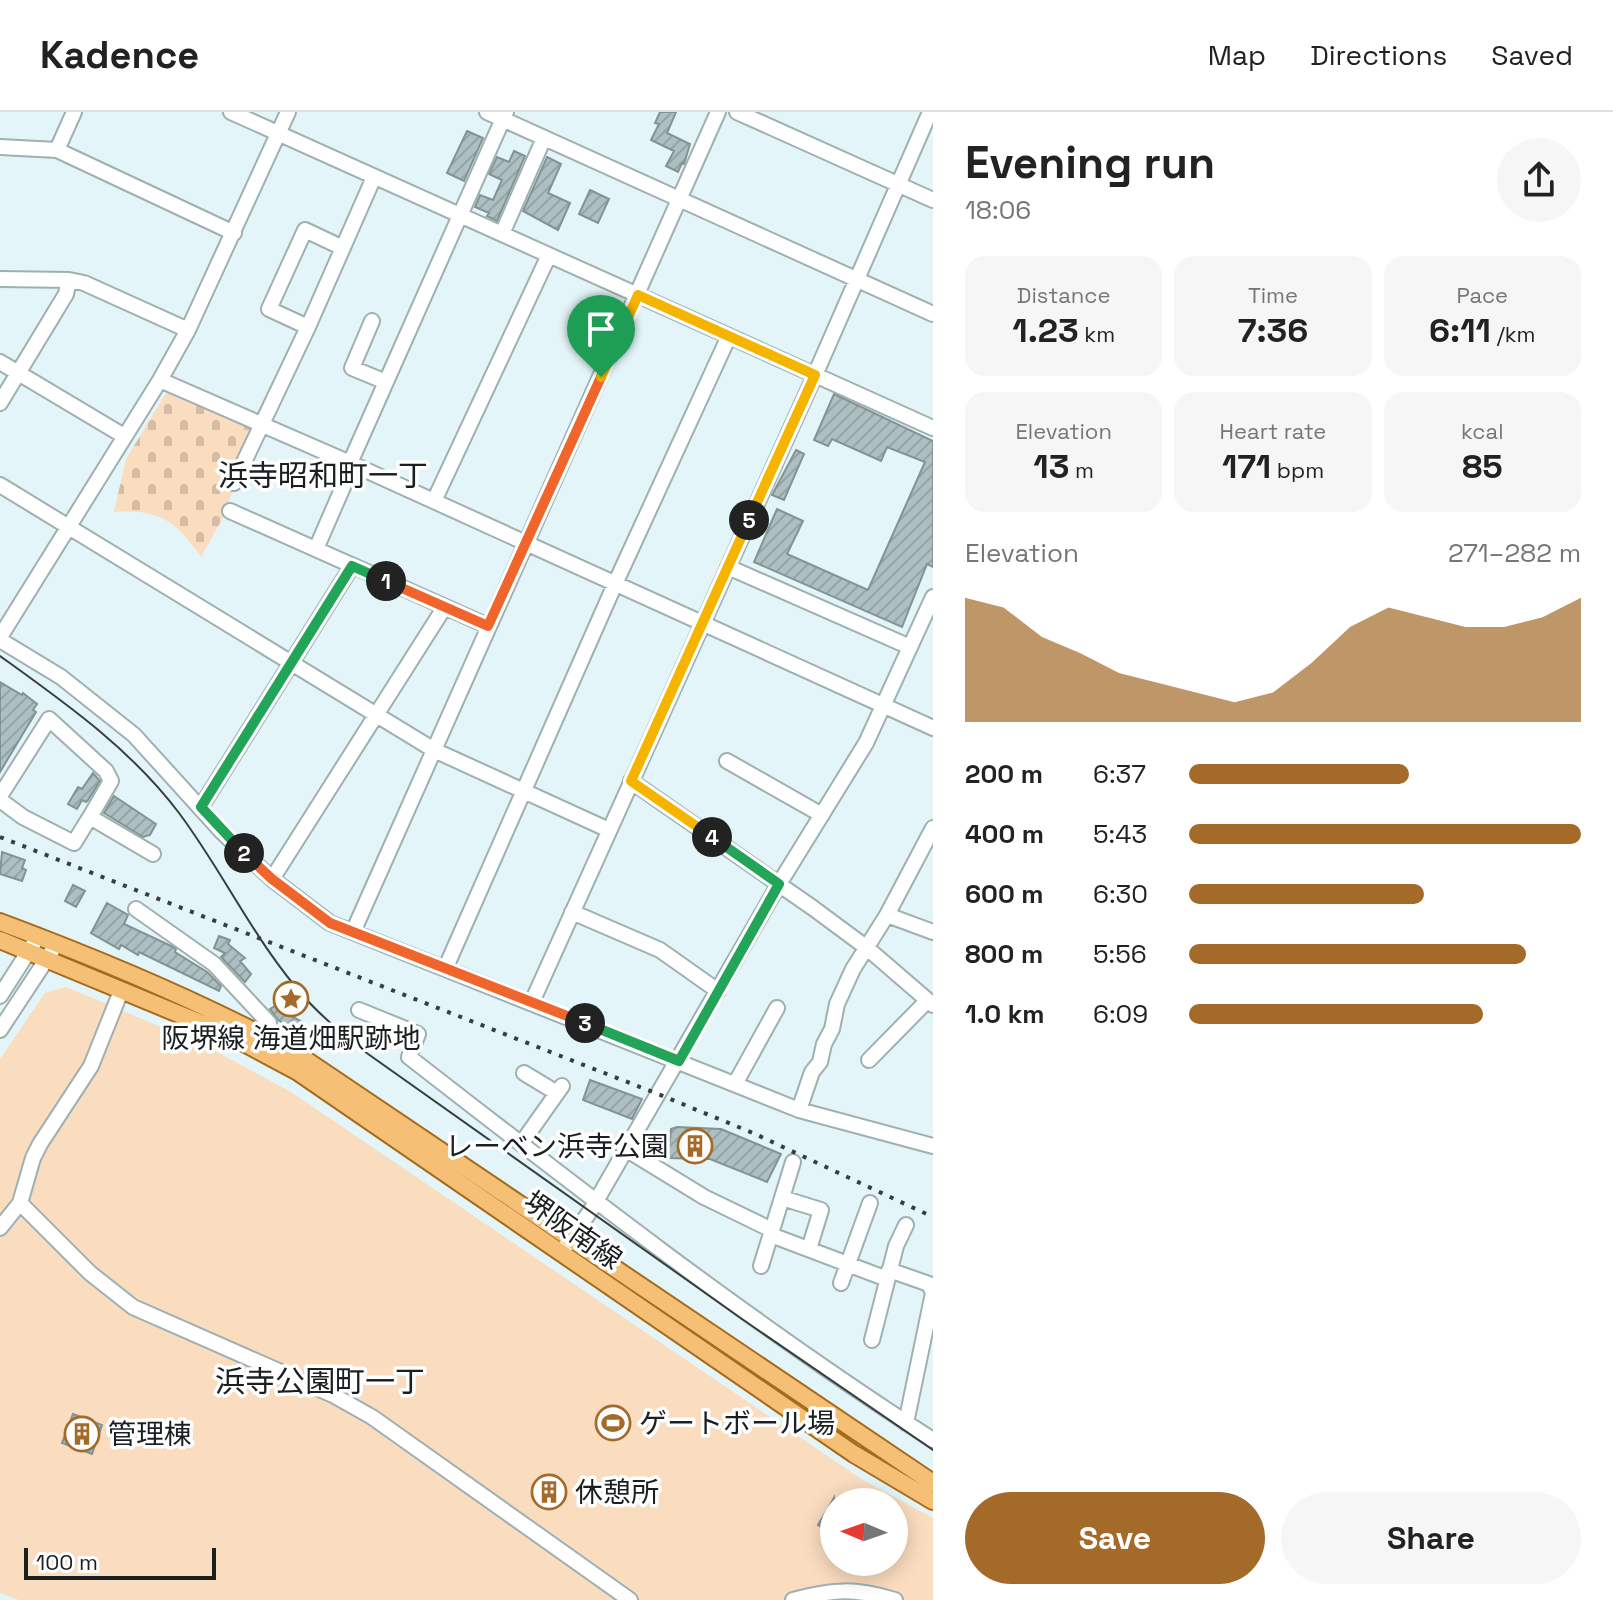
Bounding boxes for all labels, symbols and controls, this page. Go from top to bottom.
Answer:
text: Kadence [40,31,199,79]
text: Map [1208,37,1266,73]
text: Directions [1310,37,1447,73]
text: Saved [1491,37,1573,73]
text: Evening run [965,135,1215,191]
button: share [1497,138,1581,222]
text: 18:06 [965,193,1031,227]
text: Distance [1017,281,1111,309]
text: Time [1248,281,1298,309]
text: Pace [1457,281,1508,309]
pin [567,295,635,377]
icon: arrive [579,307,623,351]
text: 1.23 [1012,309,1079,352]
text: 7:36 [1238,309,1308,352]
text: 6:11 [1429,309,1491,352]
text: km [1079,320,1115,348]
text: /km [1491,320,1536,348]
text: Elevation [1015,417,1112,445]
text: Heart rate [1220,417,1326,445]
text: kcal [1461,417,1504,445]
text: 13 [1033,445,1069,488]
text: 171 [1222,445,1271,488]
text: 85 [1462,445,1503,488]
district label: 浜寺昭和町一丁 [218,456,428,495]
text: m [1069,456,1094,484]
text: bpm [1271,456,1324,484]
pin: 5 [729,500,769,540]
text: 5 [742,506,756,534]
text: Elevation [965,536,1079,570]
text: 271–282 m [1448,536,1581,570]
pin: 1 [366,561,406,601]
text: 1 [381,567,391,595]
text: 200 m [965,757,1043,791]
text: 6:37 [1093,757,1146,791]
pin: 4 [692,817,732,857]
text: 400 m [965,817,1044,851]
text: 5:43 [1093,817,1147,851]
text: 4 [705,823,719,851]
pin: 2 [224,833,264,873]
text: 2 [237,839,251,867]
text: 600 m [965,877,1044,911]
text: 6:30 [1093,877,1148,911]
text: 800 m [965,937,1043,971]
text: 5:56 [1093,937,1147,971]
place icon: 阪堺線 海道畑駅跡地 [272,980,310,1018]
text: 1.0 km [965,997,1045,1031]
text: 6:09 [1093,997,1148,1031]
pin: 3 [565,1003,605,1043]
text: 3 [578,1009,592,1037]
place label: 阪堺線 海道畑駅跡地 [161,1020,421,1056]
building icon: レーベン浜寺公園 [676,1127,714,1165]
place label: レーベン浜寺公園 [445,1128,669,1164]
street label: 堺阪南線 [517,1183,629,1277]
district label: 浜寺公園町一丁 [215,1362,425,1401]
sports icon: ゲートボール場 [594,1404,632,1442]
place label: ゲートボール場 [639,1405,835,1441]
building icon: 管理棟 [63,1415,101,1453]
place label: 管理棟 [108,1416,192,1452]
building icon: 休憩所 [530,1473,568,1511]
place label: 休憩所 [575,1474,659,1510]
north arrow [820,1488,908,1576]
map controls [820,1488,908,1576]
button: Save [965,1492,1265,1584]
button: Share [1281,1492,1581,1584]
scale bar [24,1544,216,1580]
text: 100 m [36,1548,98,1576]

